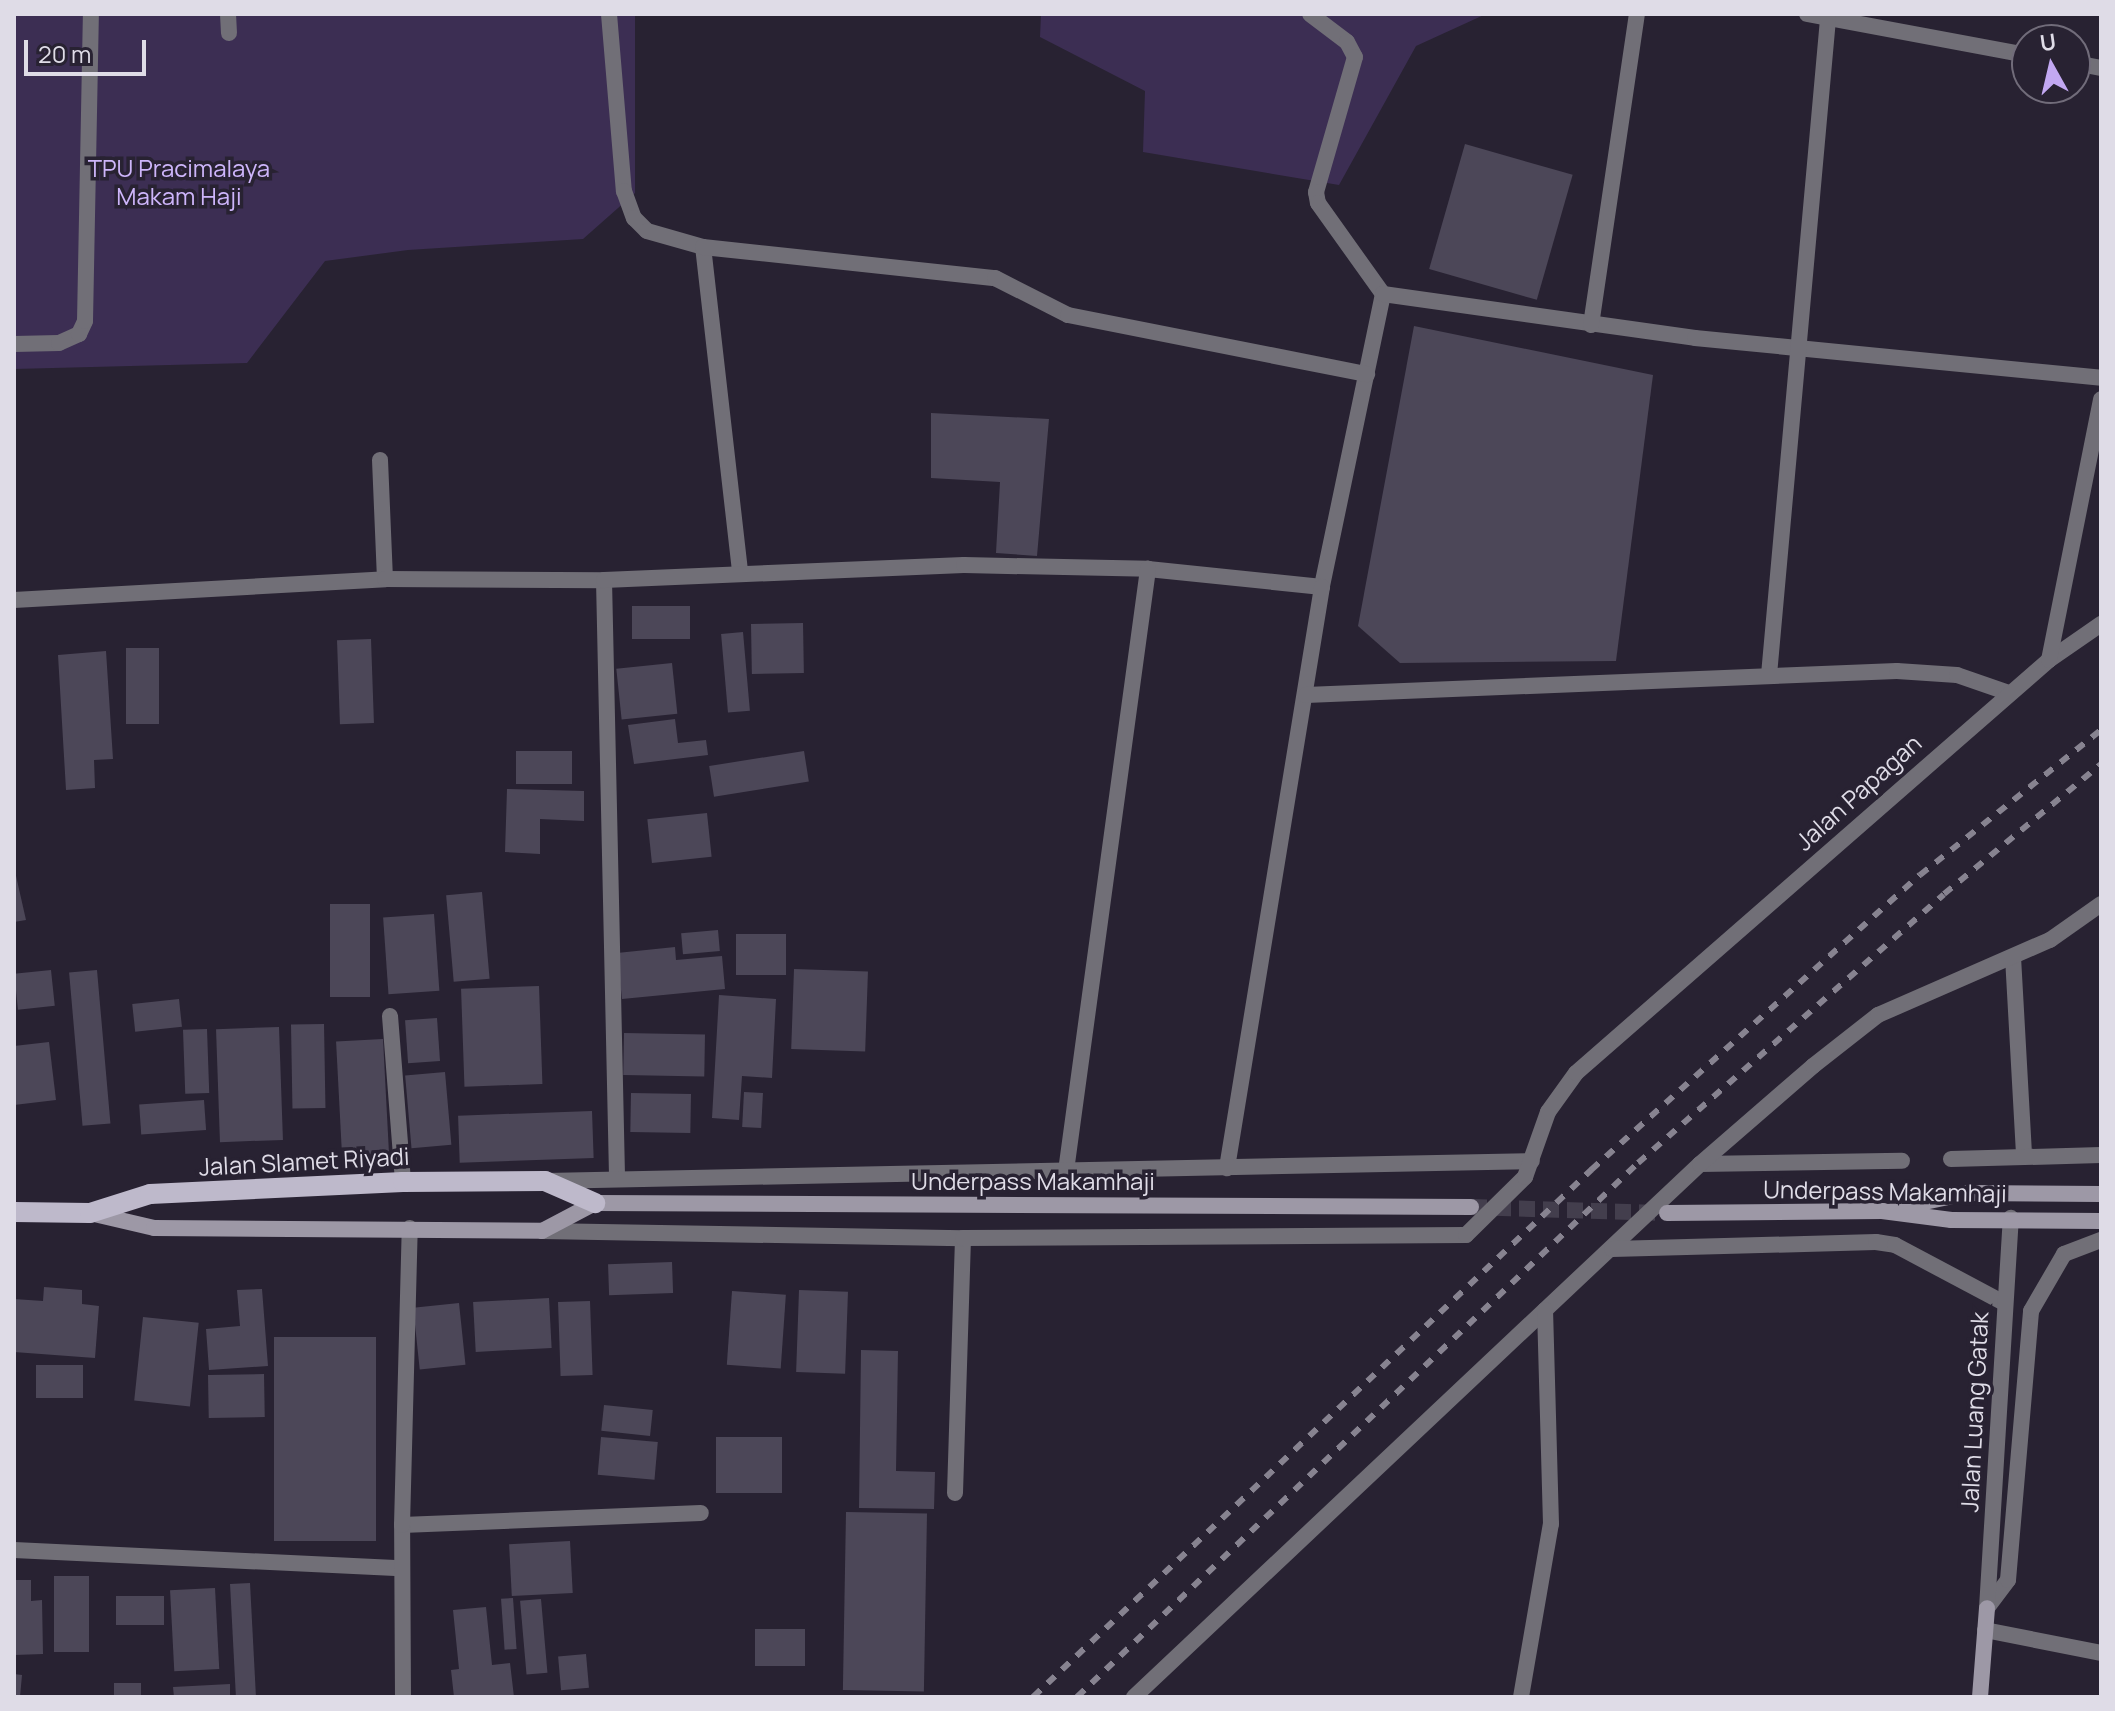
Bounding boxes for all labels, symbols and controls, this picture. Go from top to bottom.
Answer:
scale bar [28,24,150,74]
north arrow [2011,24,2091,104]
text: U [2038,26,2058,58]
text: 20 m [38,37,91,70]
park label: TPU Pracimalaya Makam Haji [88,154,270,210]
street label: Jalan Papagan [1789,728,1927,856]
street label: Jalan Slamet Riyadi [198,1141,410,1181]
street label: Underpass Makamhaji [911,1167,1155,1195]
street label: Underpass Makamhaji [1763,1174,2007,1208]
street label: Jalan Luang Gatak [1954,1311,1994,1513]

